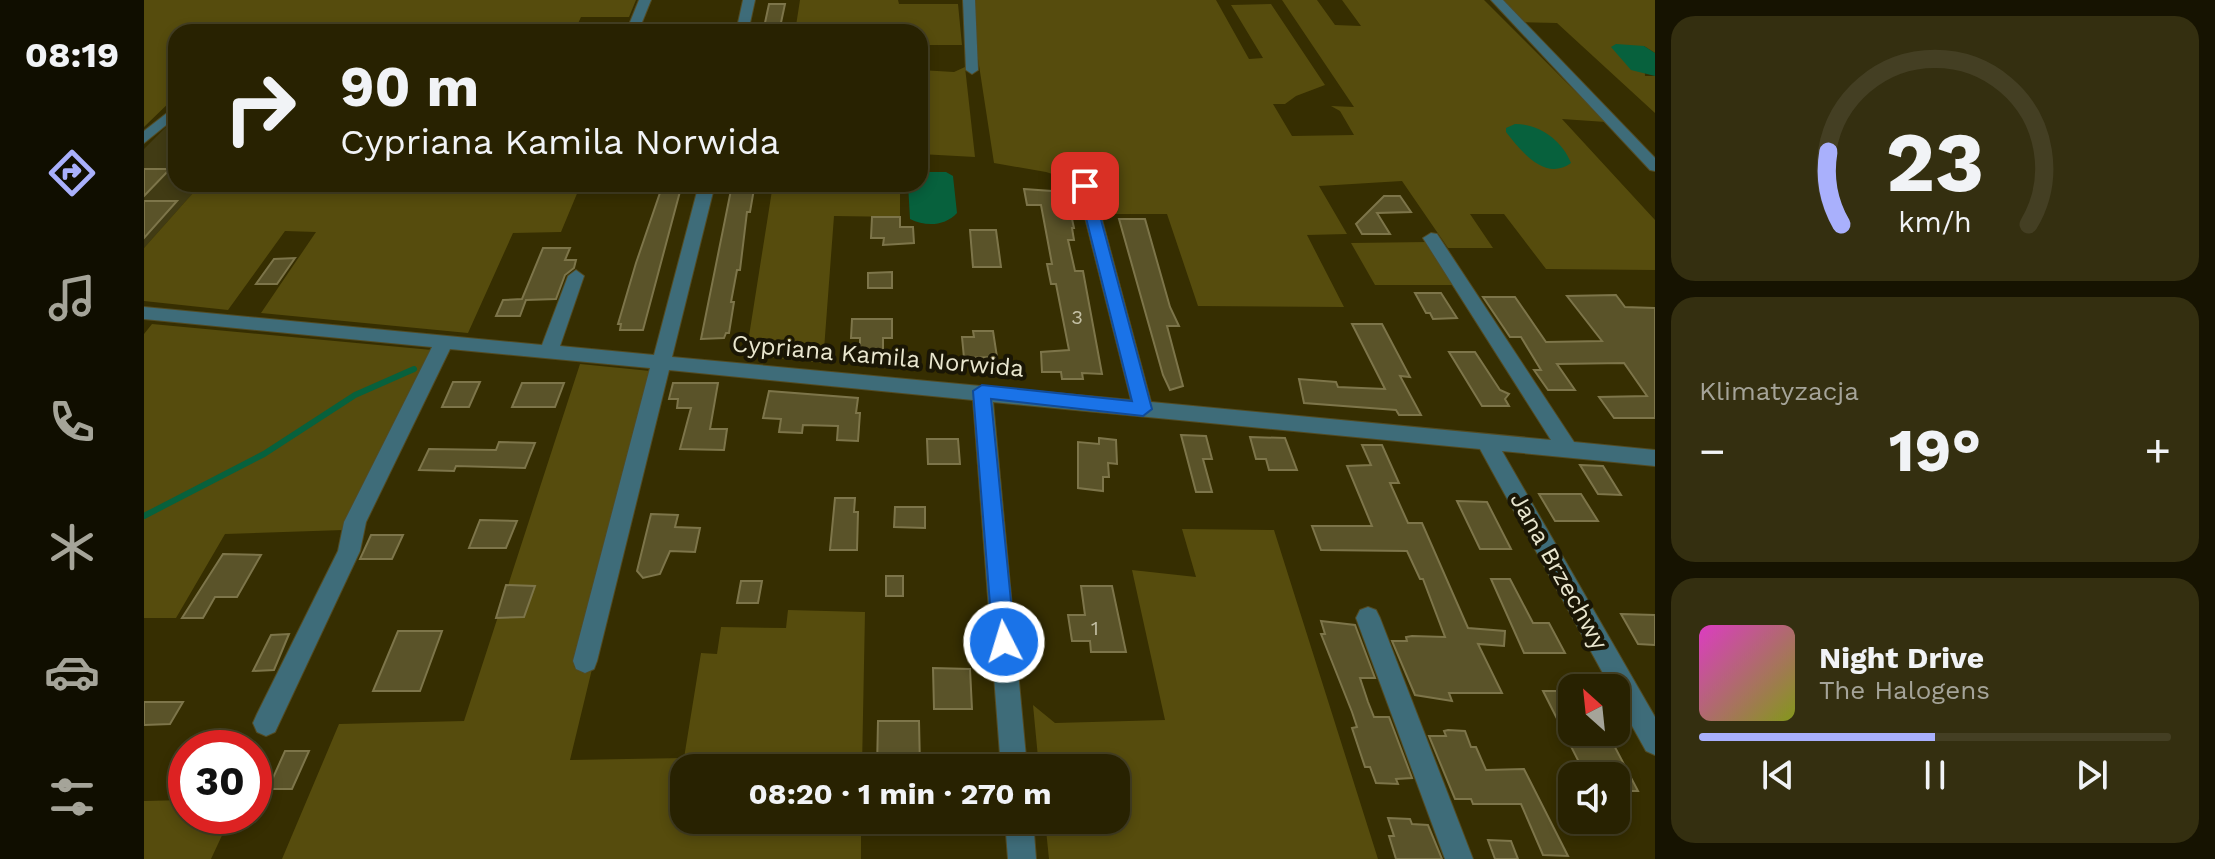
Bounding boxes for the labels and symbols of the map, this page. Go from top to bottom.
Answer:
pin [1051,152,1119,220]
house number: 3 [1071,305,1083,329]
street label: Cypriana Kamila Norwida [731,329,1025,383]
street label: Jana Brzechwy [1504,488,1614,655]
position arrow [962,600,1046,684]
house number: 1 [1091,616,1099,640]
north arrow [1558,674,1630,746]
speed limit sign: 30 [168,730,272,834]

